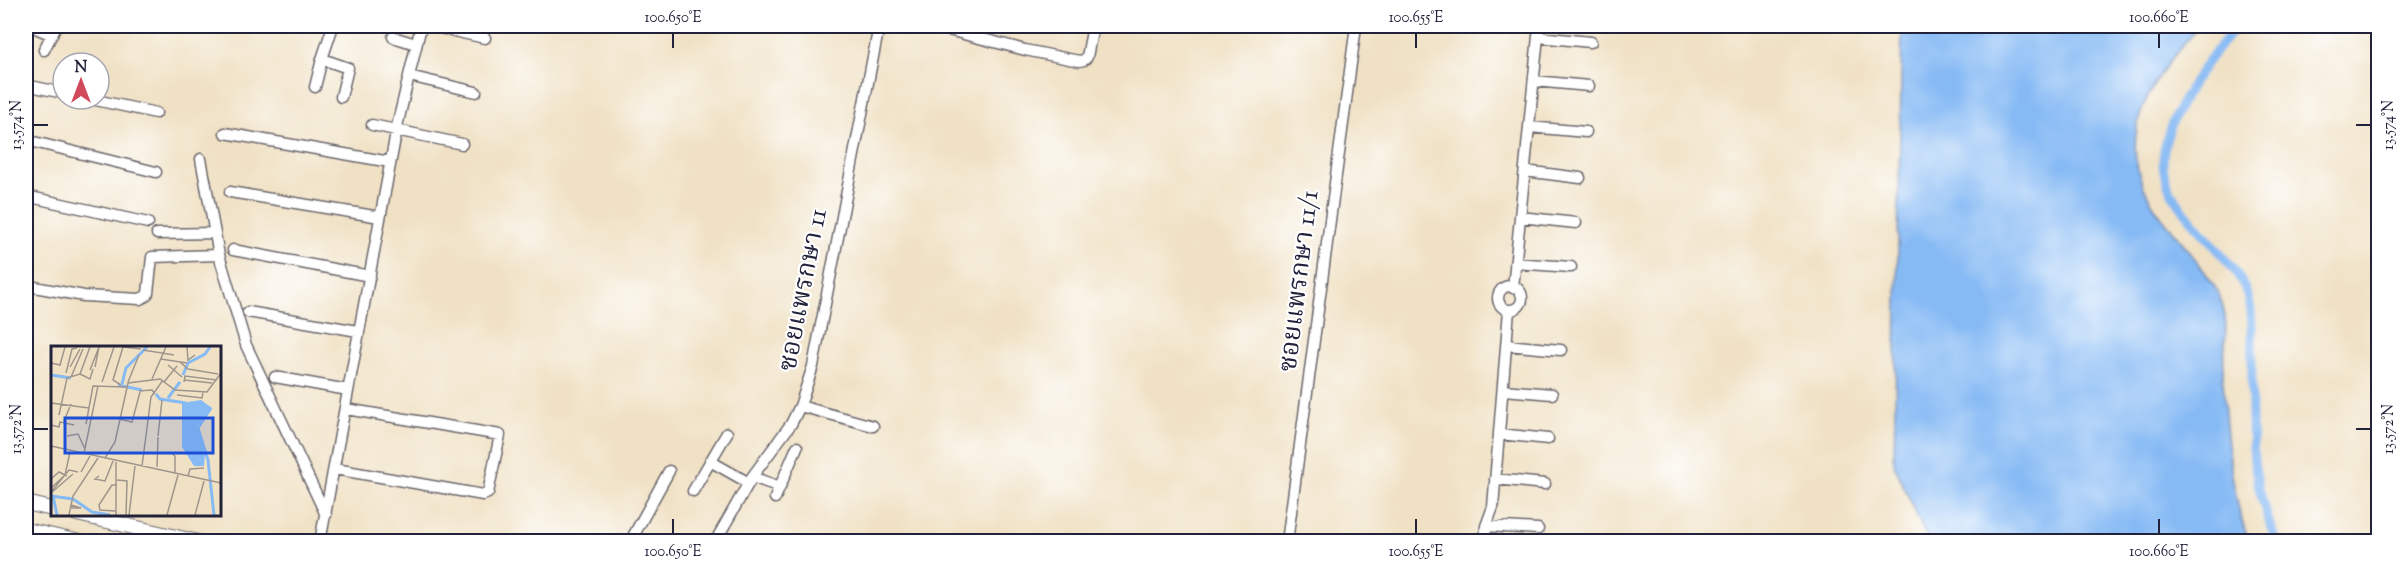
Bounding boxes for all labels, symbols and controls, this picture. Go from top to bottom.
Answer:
text: 100.650°E [644,8,702,29]
text: 100.655°E [1389,8,1443,29]
text: 100.660°E [2129,8,2189,29]
north arrow [51,51,111,111]
text: N [75,57,88,80]
text: 13.574°N [7,100,28,150]
text: 13.574°N [2379,100,2400,150]
street label: ซอยแพรกษา 11/1 [1271,188,1330,374]
street label: ซอยแพรกษา 11 [770,205,838,374]
inset map [51,346,220,516]
text: 13.572°N [7,404,28,454]
text: 13.572°N [2379,404,2400,454]
text: 100.650°E [644,542,702,563]
text: 100.655°E [1389,542,1443,563]
text: 100.660°E [2129,542,2189,563]

